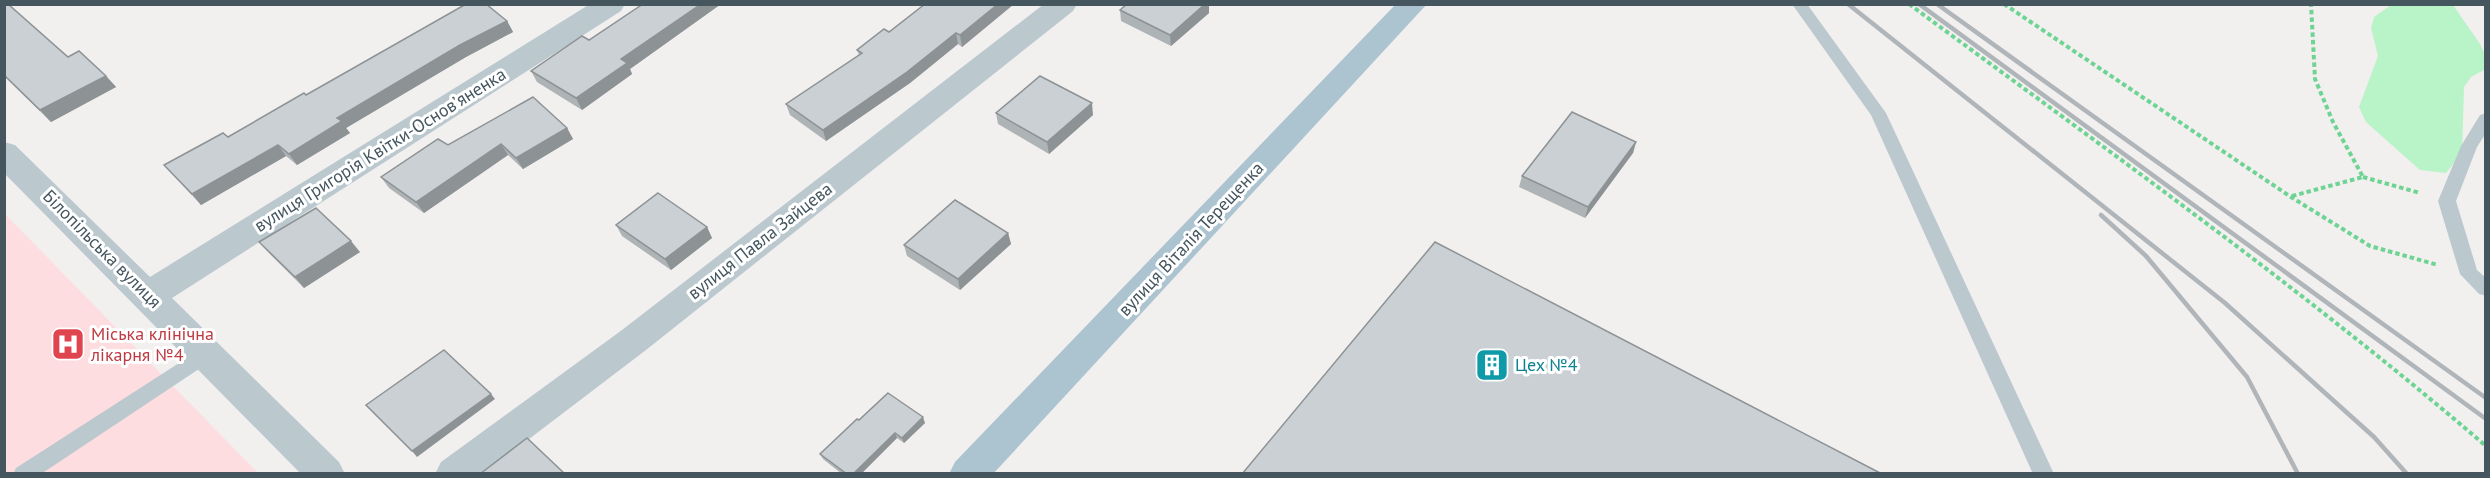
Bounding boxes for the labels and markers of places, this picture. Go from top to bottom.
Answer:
place label: Міська клінічна лікарня №4 [90,322,214,366]
hospital icon: Міська клінічна лікарня №4 [50,326,86,362]
building icon: Цех №4 [1474,347,1510,383]
place label: Цех №4 [1515,353,1578,376]

